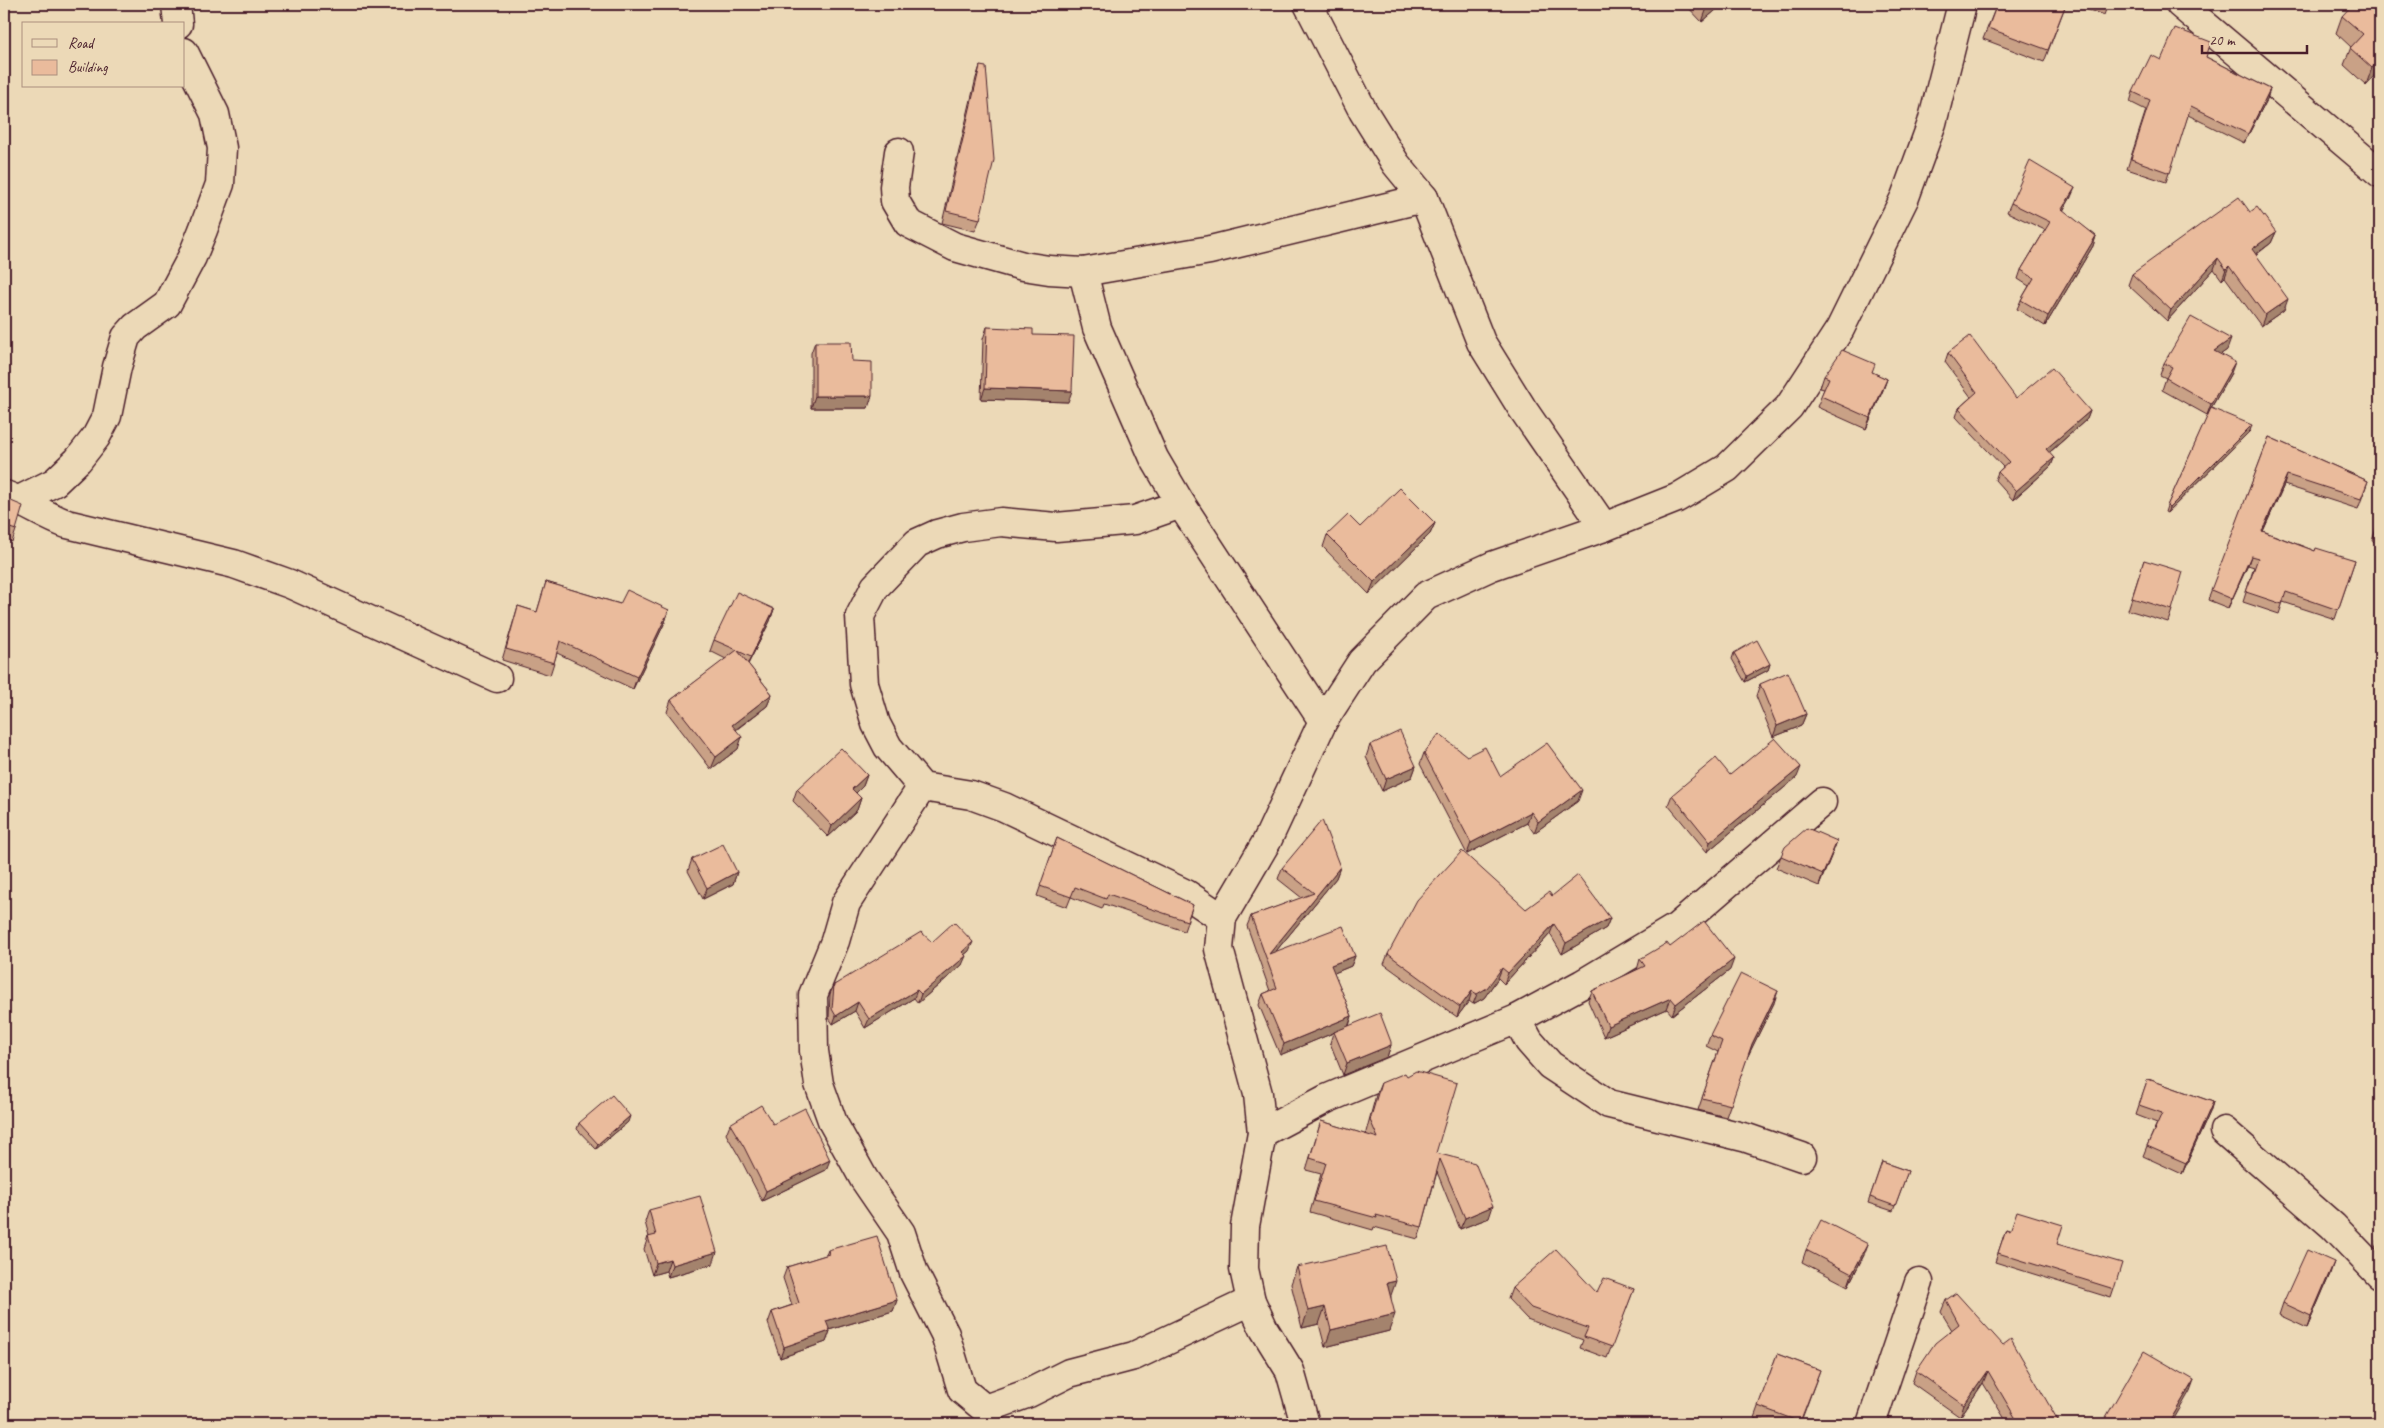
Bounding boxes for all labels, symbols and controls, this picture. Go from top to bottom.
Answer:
legend [22,22,185,88]
scale bar [2202,22,2306,54]
text: 20 m [2209,31,2236,50]
text: Road [68,34,95,53]
text: Building [68,58,108,77]

